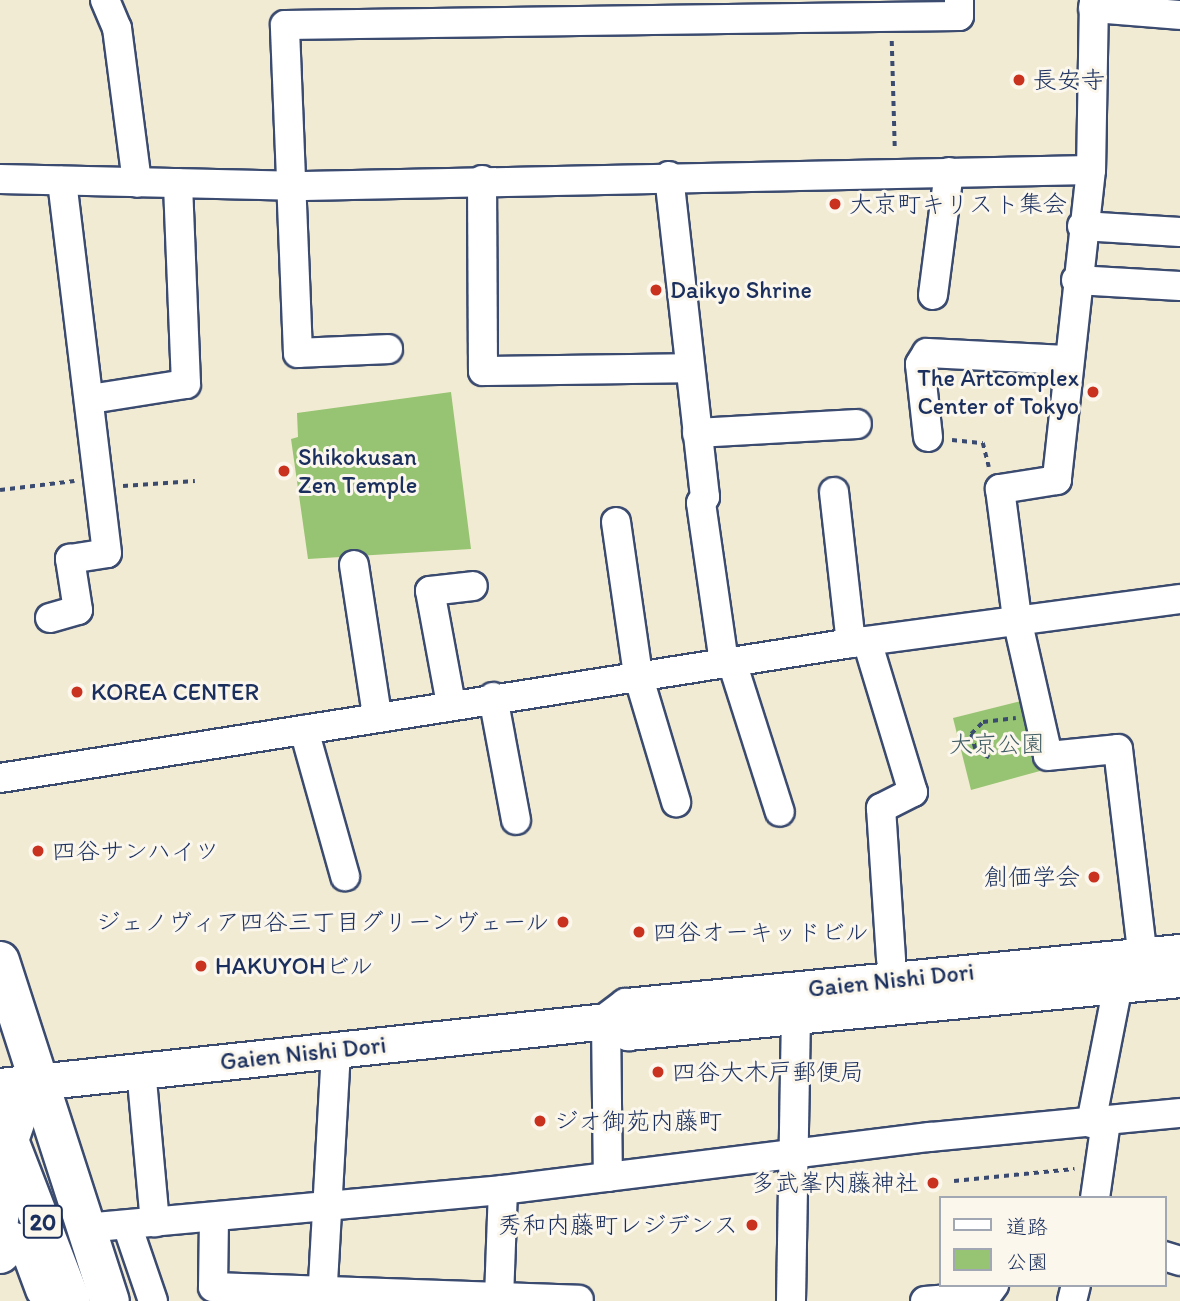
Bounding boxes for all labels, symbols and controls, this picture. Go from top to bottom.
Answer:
place label: 長安寺 [1033,66,1105,94]
marker: 長安寺 [1011,72,1027,88]
place label: 大京町キリスト集会 [849,190,1065,218]
marker: 大京町キリスト集会 [827,196,843,212]
place label: Daikyo Shrine [670,276,812,304]
marker: Daikyo Shrine [648,282,664,298]
place label: The Artcomplex Center of Tokyo [916,364,1079,420]
marker: The Artcomplex Center of Tokyo [1085,384,1101,400]
place label: Shikokusan Zen Temple [298,443,417,499]
marker: Shikokusan Zen Temple [276,463,292,479]
place label: KOREA CENTER [91,678,259,706]
marker: KOREA CENTER [69,684,85,700]
park label: 大京公園 [949,730,1045,758]
place label: 四谷サンハイツ [52,837,220,865]
marker: 四谷サンハイツ [30,843,46,859]
place label: 創価学会 [984,863,1080,891]
marker: 創価学会 [1086,869,1102,885]
place label: ジェノヴィア四谷三丁目グリーンヴェール [93,908,549,936]
marker: ジェノヴィア四谷三丁目グリーンヴェール [555,914,571,930]
place label: 四谷オーキッドビル [653,918,869,946]
marker: 四谷オーキッドビル [631,924,647,940]
place label: HAKUYOHビル [215,952,373,980]
street label: Gaien Nishi Dori [807,957,975,1003]
marker: HAKUYOHビル [193,958,209,974]
street label: Gaien Nishi Dori [219,1030,387,1076]
place label: 四谷大木戸郵便局 [672,1058,864,1086]
marker: 四谷大木戸郵便局 [650,1064,666,1080]
place label: ジオ御苑内藤町 [554,1107,722,1135]
marker: ジオ御苑内藤町 [532,1113,548,1129]
place label: 多武峯内藤神社 [751,1169,919,1197]
marker: 多武峯内藤神社 [925,1175,941,1191]
legend [939,1196,1166,1287]
road number: 20 [22,1203,64,1242]
place label: 秀和内藤町レジデンス [498,1211,738,1239]
text: 道路 [1006,1214,1048,1239]
marker: 秀和内藤町レジデンス [744,1217,760,1233]
text: 公園 [1006,1249,1048,1274]

